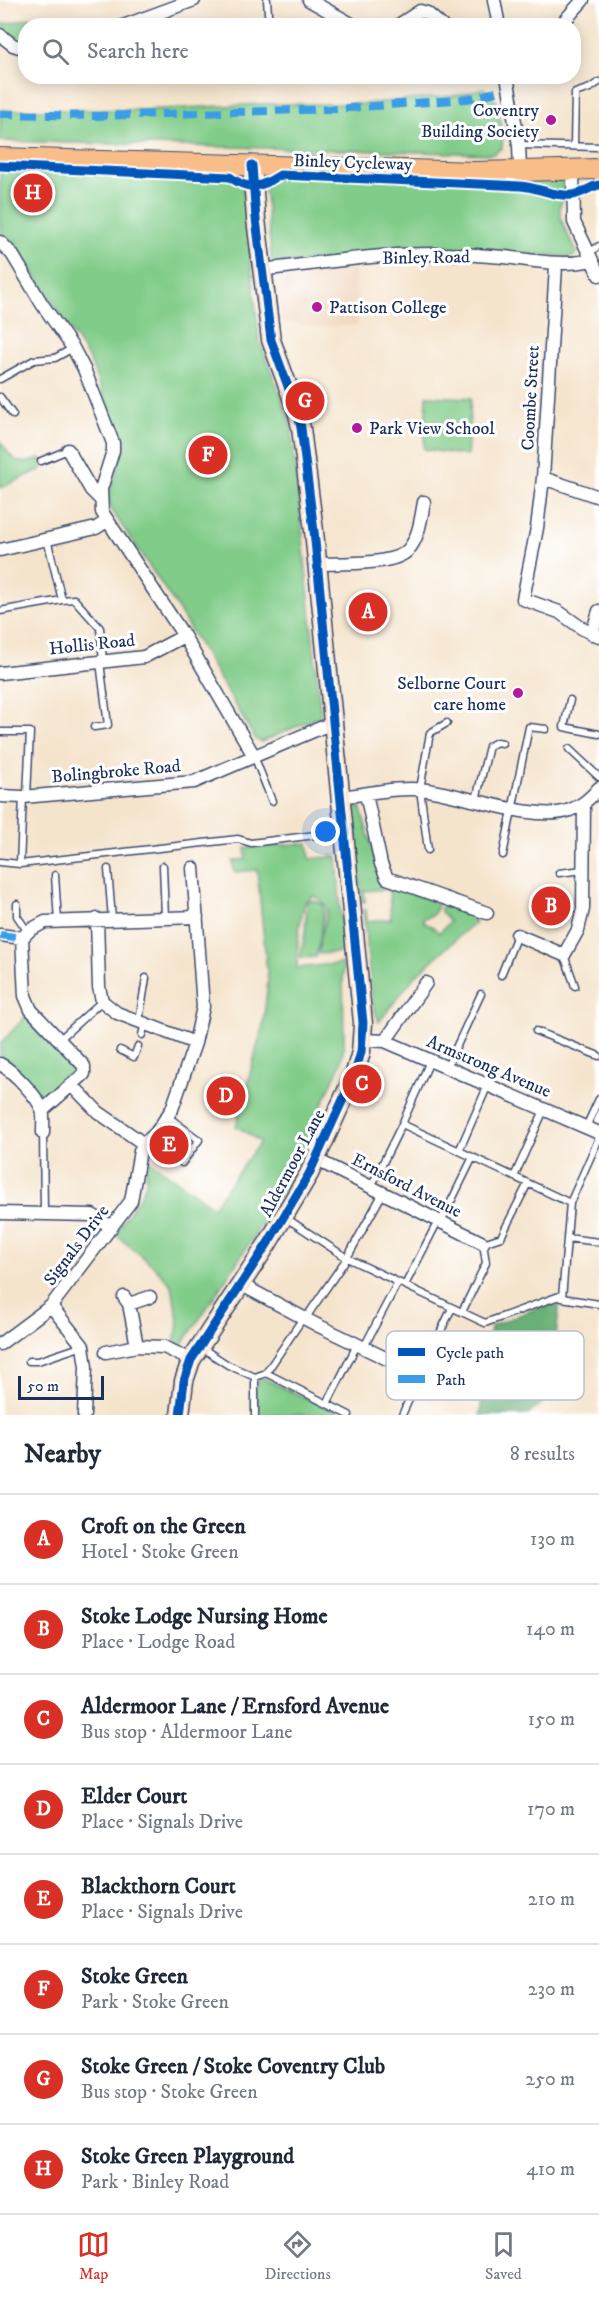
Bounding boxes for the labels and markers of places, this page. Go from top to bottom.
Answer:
place label: Coventry Building Society [421,100,539,143]
marker: Coventry Building Society [544,113,558,127]
pin: H [14,170,52,216]
place label: Pattison College [329,297,446,319]
marker: Pattison College [310,300,324,314]
pin: G [286,378,324,424]
place label: Park View School [369,418,495,440]
marker: Park View School [350,421,364,435]
pin: F [188,432,228,478]
pin: A [348,590,388,634]
place label: Selborne Court care home [397,673,506,716]
marker: Selborne Court care home [511,686,525,700]
pin: B [532,884,570,928]
pin: C [342,1062,382,1106]
pin: D [206,1074,246,1118]
pin: E [150,1122,188,1168]

